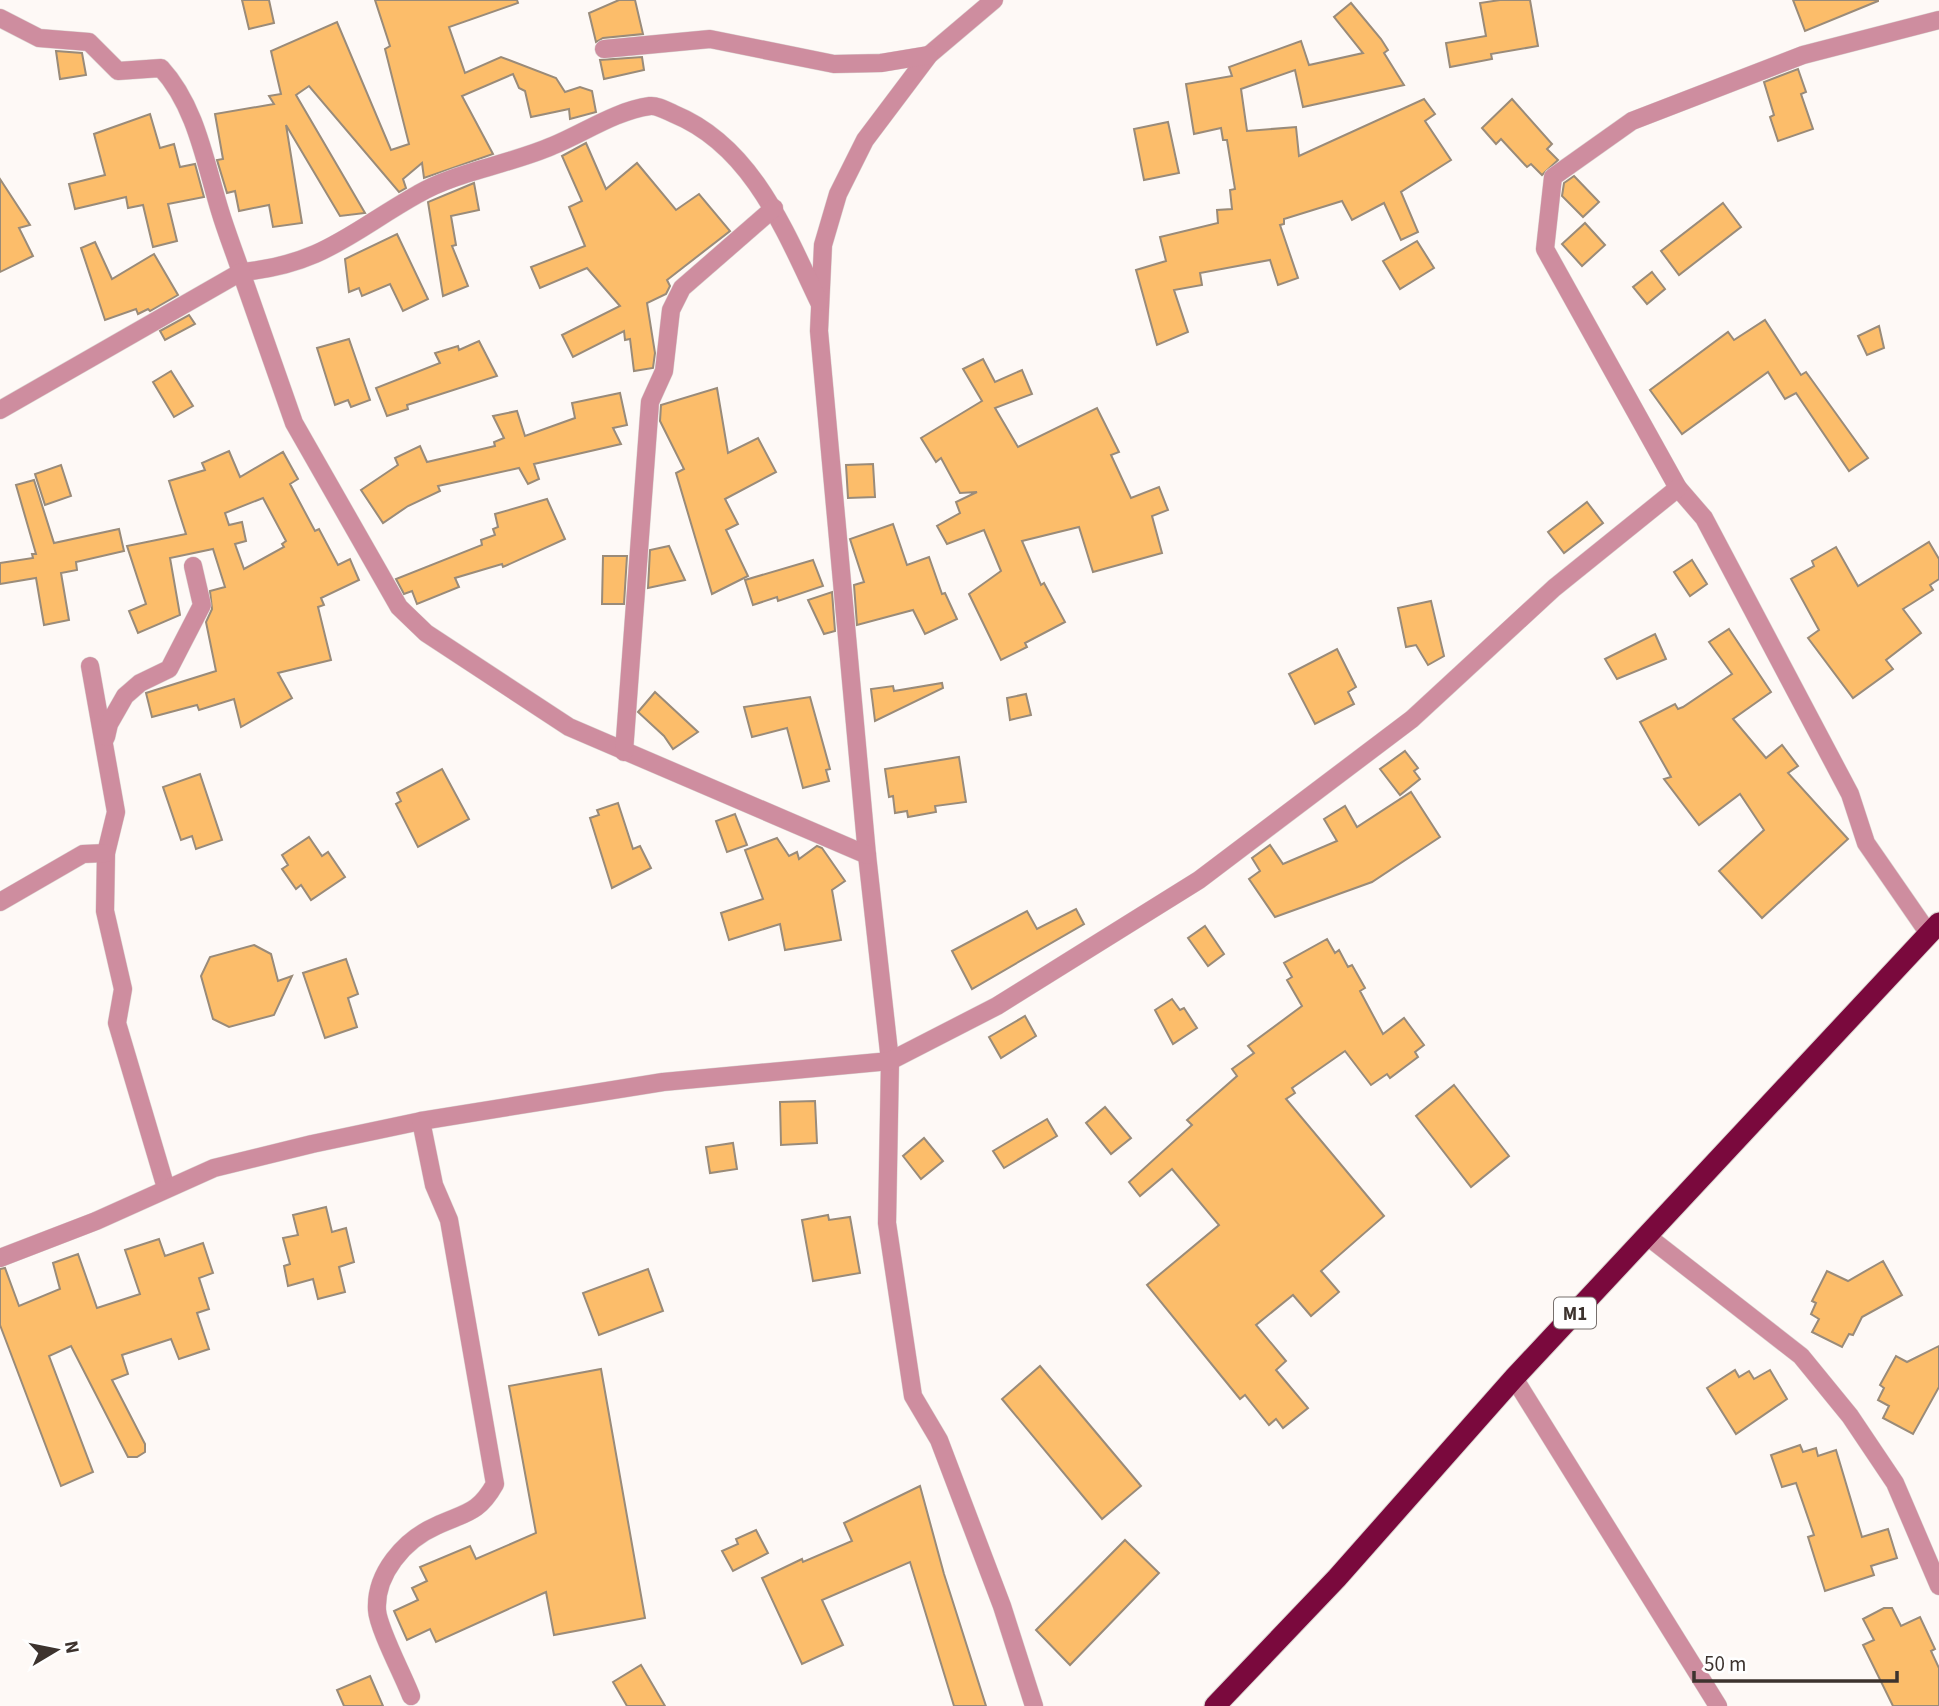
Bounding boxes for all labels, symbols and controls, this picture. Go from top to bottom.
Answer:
road number: M1 [1554,1298,1596,1329]
north arrow [21,1615,91,1685]
text: N [57,1639,86,1656]
scale bar [1694,1640,1897,1684]
text: 50 m [1704,1649,1746,1679]

